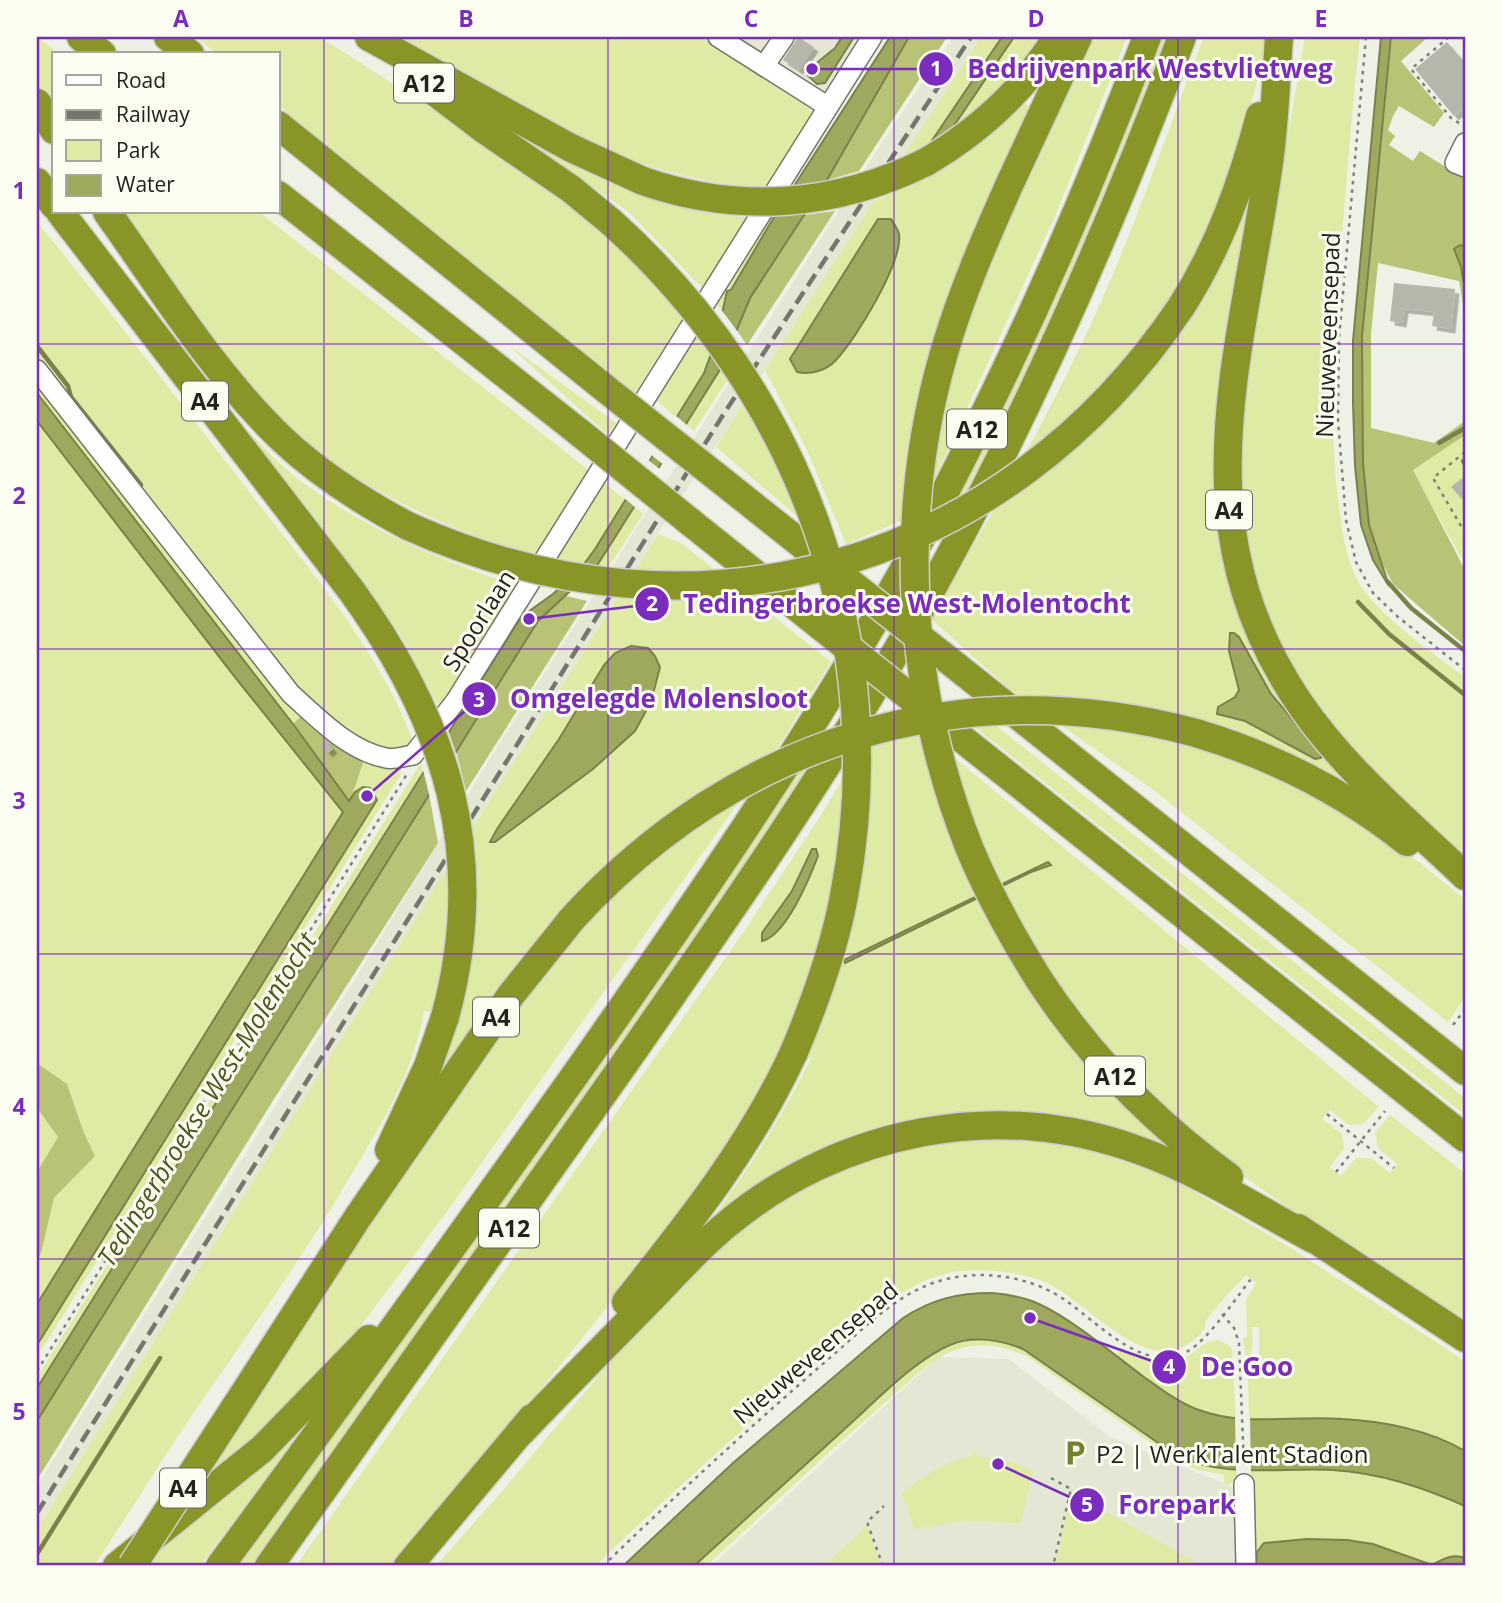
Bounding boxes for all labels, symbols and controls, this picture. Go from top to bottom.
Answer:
text: A [173,2,189,34]
text: B [458,2,474,34]
text: C [744,2,758,34]
text: D [1027,2,1045,34]
text: E [1315,2,1327,34]
callout: Bedrijvenpark Westvlietweg [918,45,1346,92]
text: Bedrijvenpark Westvlietweg [967,50,1333,86]
legend [52,52,280,214]
text: 1 [930,54,942,82]
road number: A12 [394,64,454,102]
text: Road [116,66,166,94]
text: Railway [116,100,190,128]
text: Park [116,136,160,164]
text: Water [116,170,175,198]
text: 1 [12,174,26,206]
street label: Nieuweveensepad [1307,232,1347,438]
road number: A4 [182,382,228,420]
road number: A12 [947,410,1007,448]
text: 2 [12,479,26,511]
road number: A4 [1206,490,1252,530]
street label: Spoorlaan [434,563,522,677]
callout: Tedingerbroekse West-Molentocht [634,580,1145,627]
text: Tedingerbroekse West-Molentocht [683,585,1131,621]
text: 2 [646,589,658,617]
callout: Omgelegde Molensloot [461,676,822,723]
text: Omgelegde Molensloot [510,680,808,716]
text: 3 [473,685,485,713]
text: 3 [12,784,26,816]
water label: Tedingerbroekse West-Molentocht [88,924,325,1273]
road number: A4 [473,998,519,1036]
road number: A12 [1085,1056,1145,1096]
text: 4 [12,1090,26,1122]
road number: A12 [479,1208,539,1247]
street label: Nieuweveensepad [726,1273,904,1431]
callout: De Goo [1152,1343,1307,1390]
text: De Goo [1201,1348,1293,1384]
text: 4 [1163,1352,1175,1380]
text: 5 [12,1395,26,1427]
place label: P2 | WerkTalent Stadion [1096,1437,1368,1470]
parking icon: P2 | WerkTalent Stadion [1060,1438,1090,1468]
road number: A4 [160,1469,206,1508]
callout: Forepark [1069,1481,1250,1528]
text: Forepark [1118,1486,1237,1522]
text: 5 [1081,1490,1093,1518]

